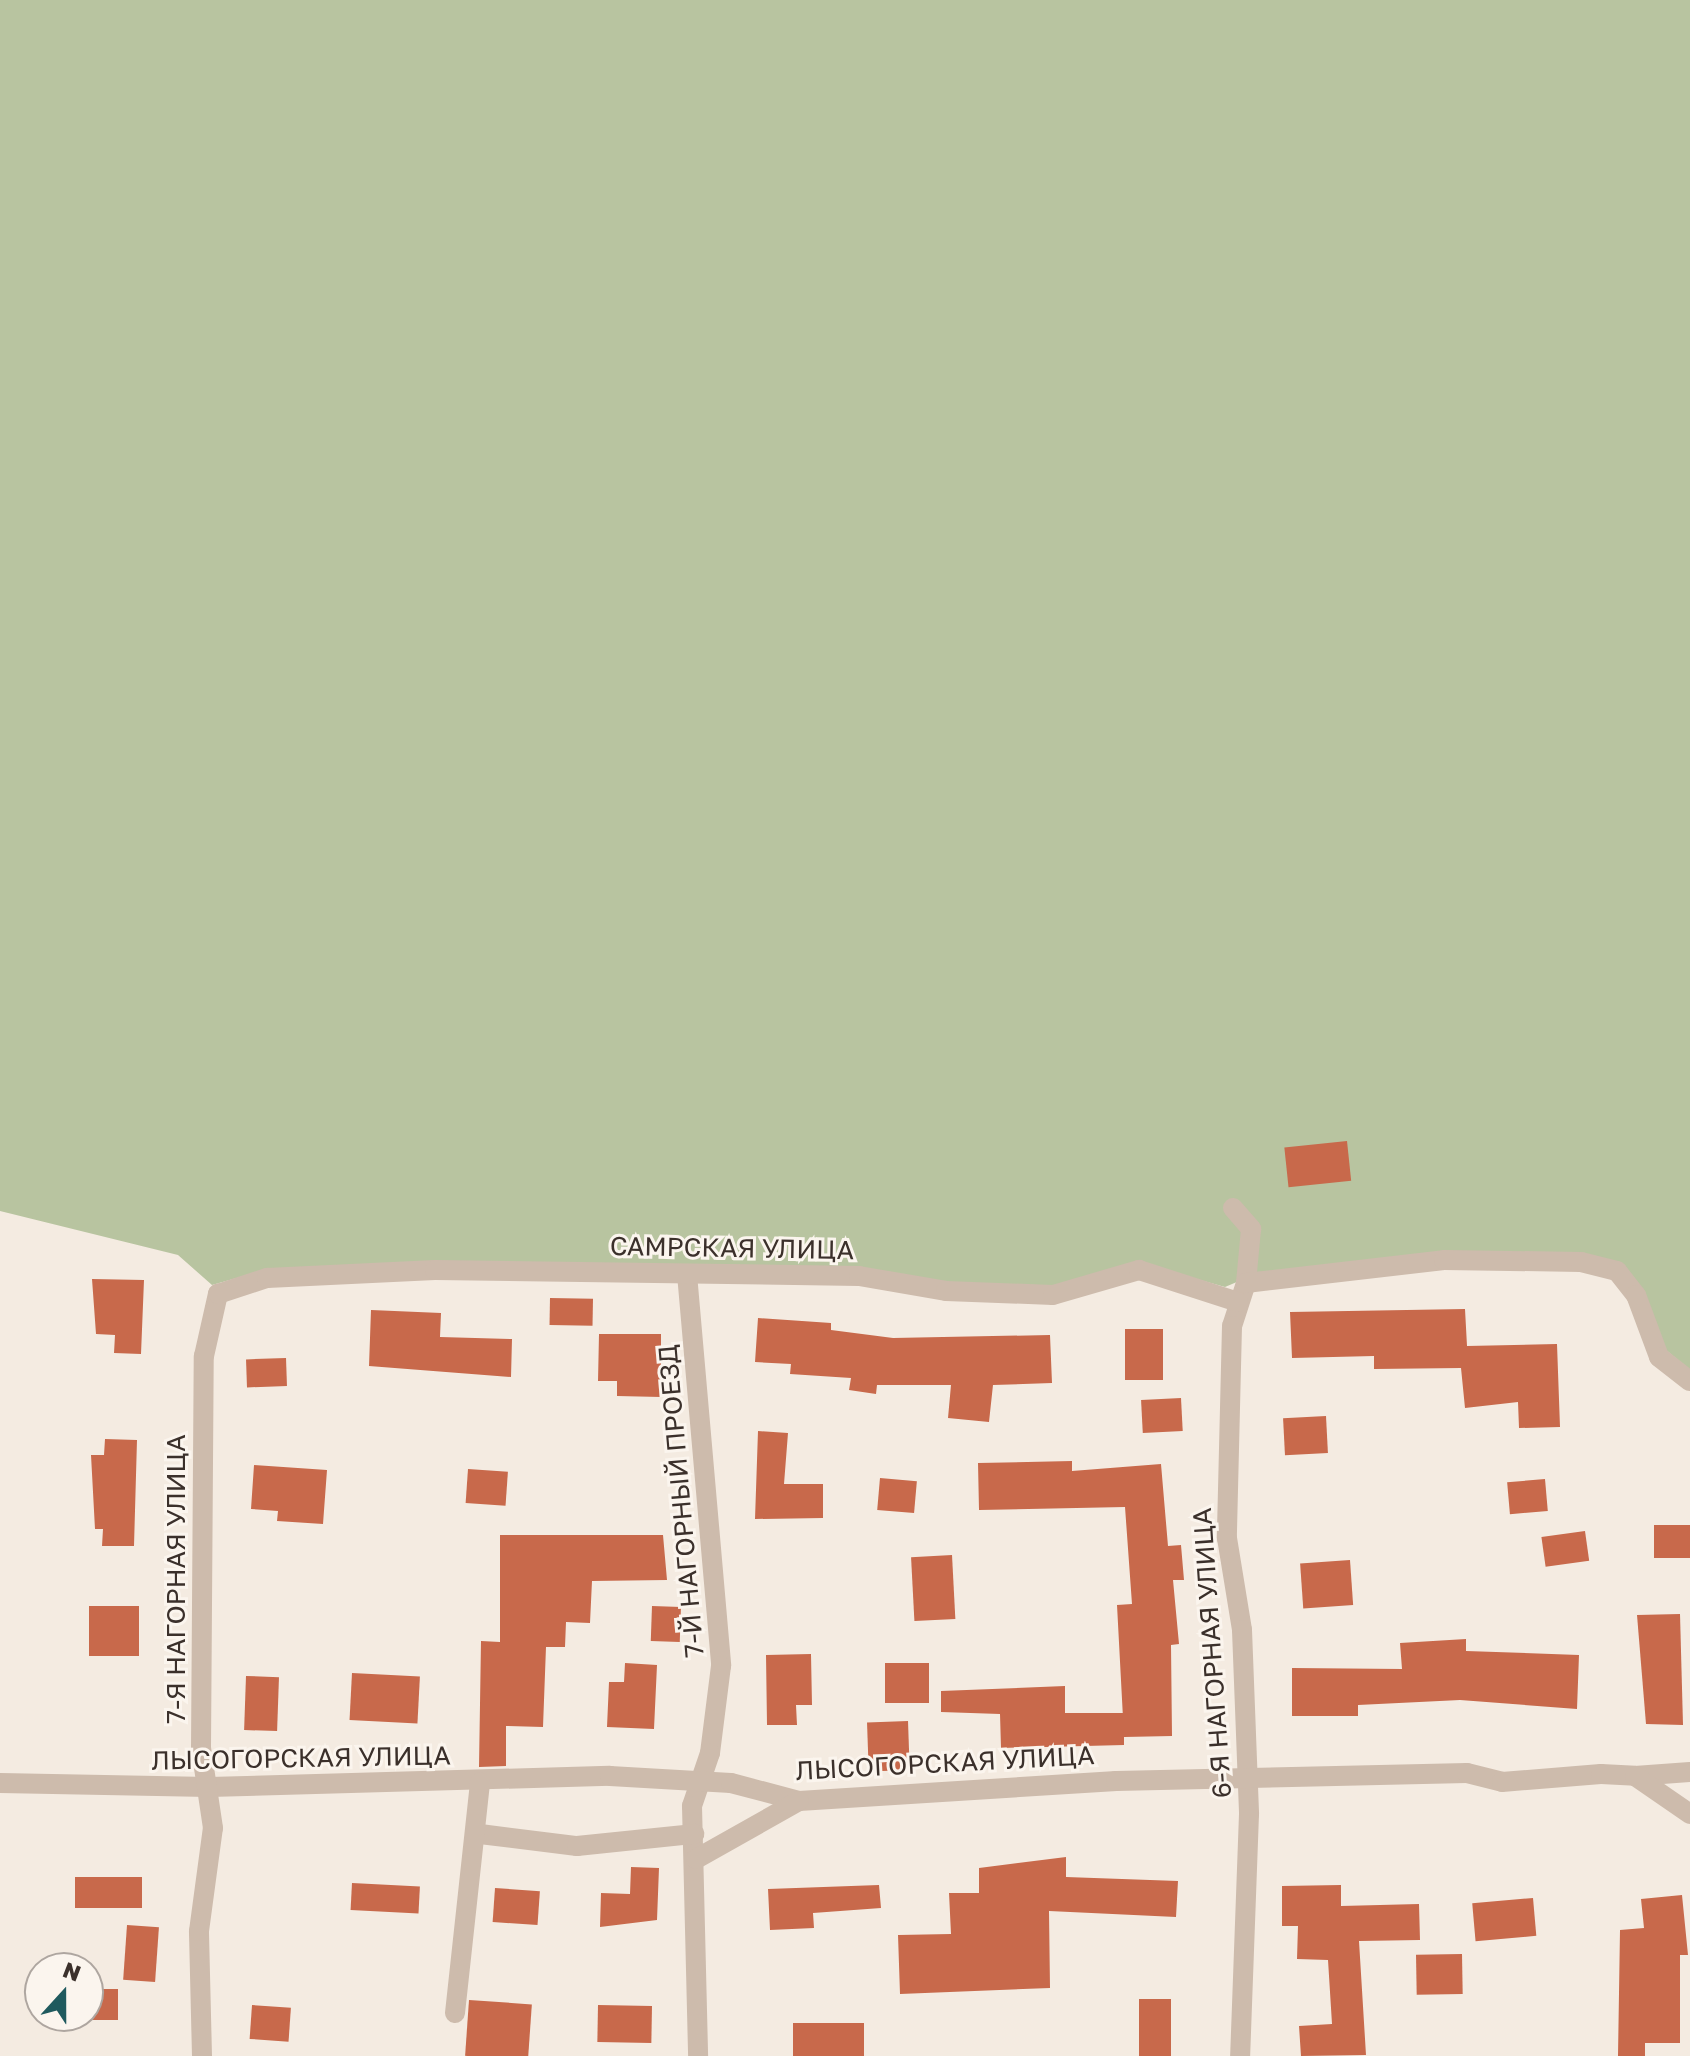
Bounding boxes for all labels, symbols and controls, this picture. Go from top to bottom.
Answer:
street label: САМРСКАЯ УЛИЦА [610,1230,854,1266]
street label: 7-Й НАГОРНЫЙ ПРОЕЗД [652,1343,710,1659]
street label: 7-Я НАГОРНАЯ УЛИЦА [160,1434,192,1724]
street label: 6-Я НАГОРНАЯ УЛИЦА [1186,1507,1238,1799]
street label: ЛЫСОГОРСКАЯ УЛИЦА [151,1740,451,1776]
street label: ЛЫСОГОРСКАЯ УЛИЦА [795,1740,1095,1786]
north arrow [24,1952,104,2032]
text: N [59,1955,85,1987]

